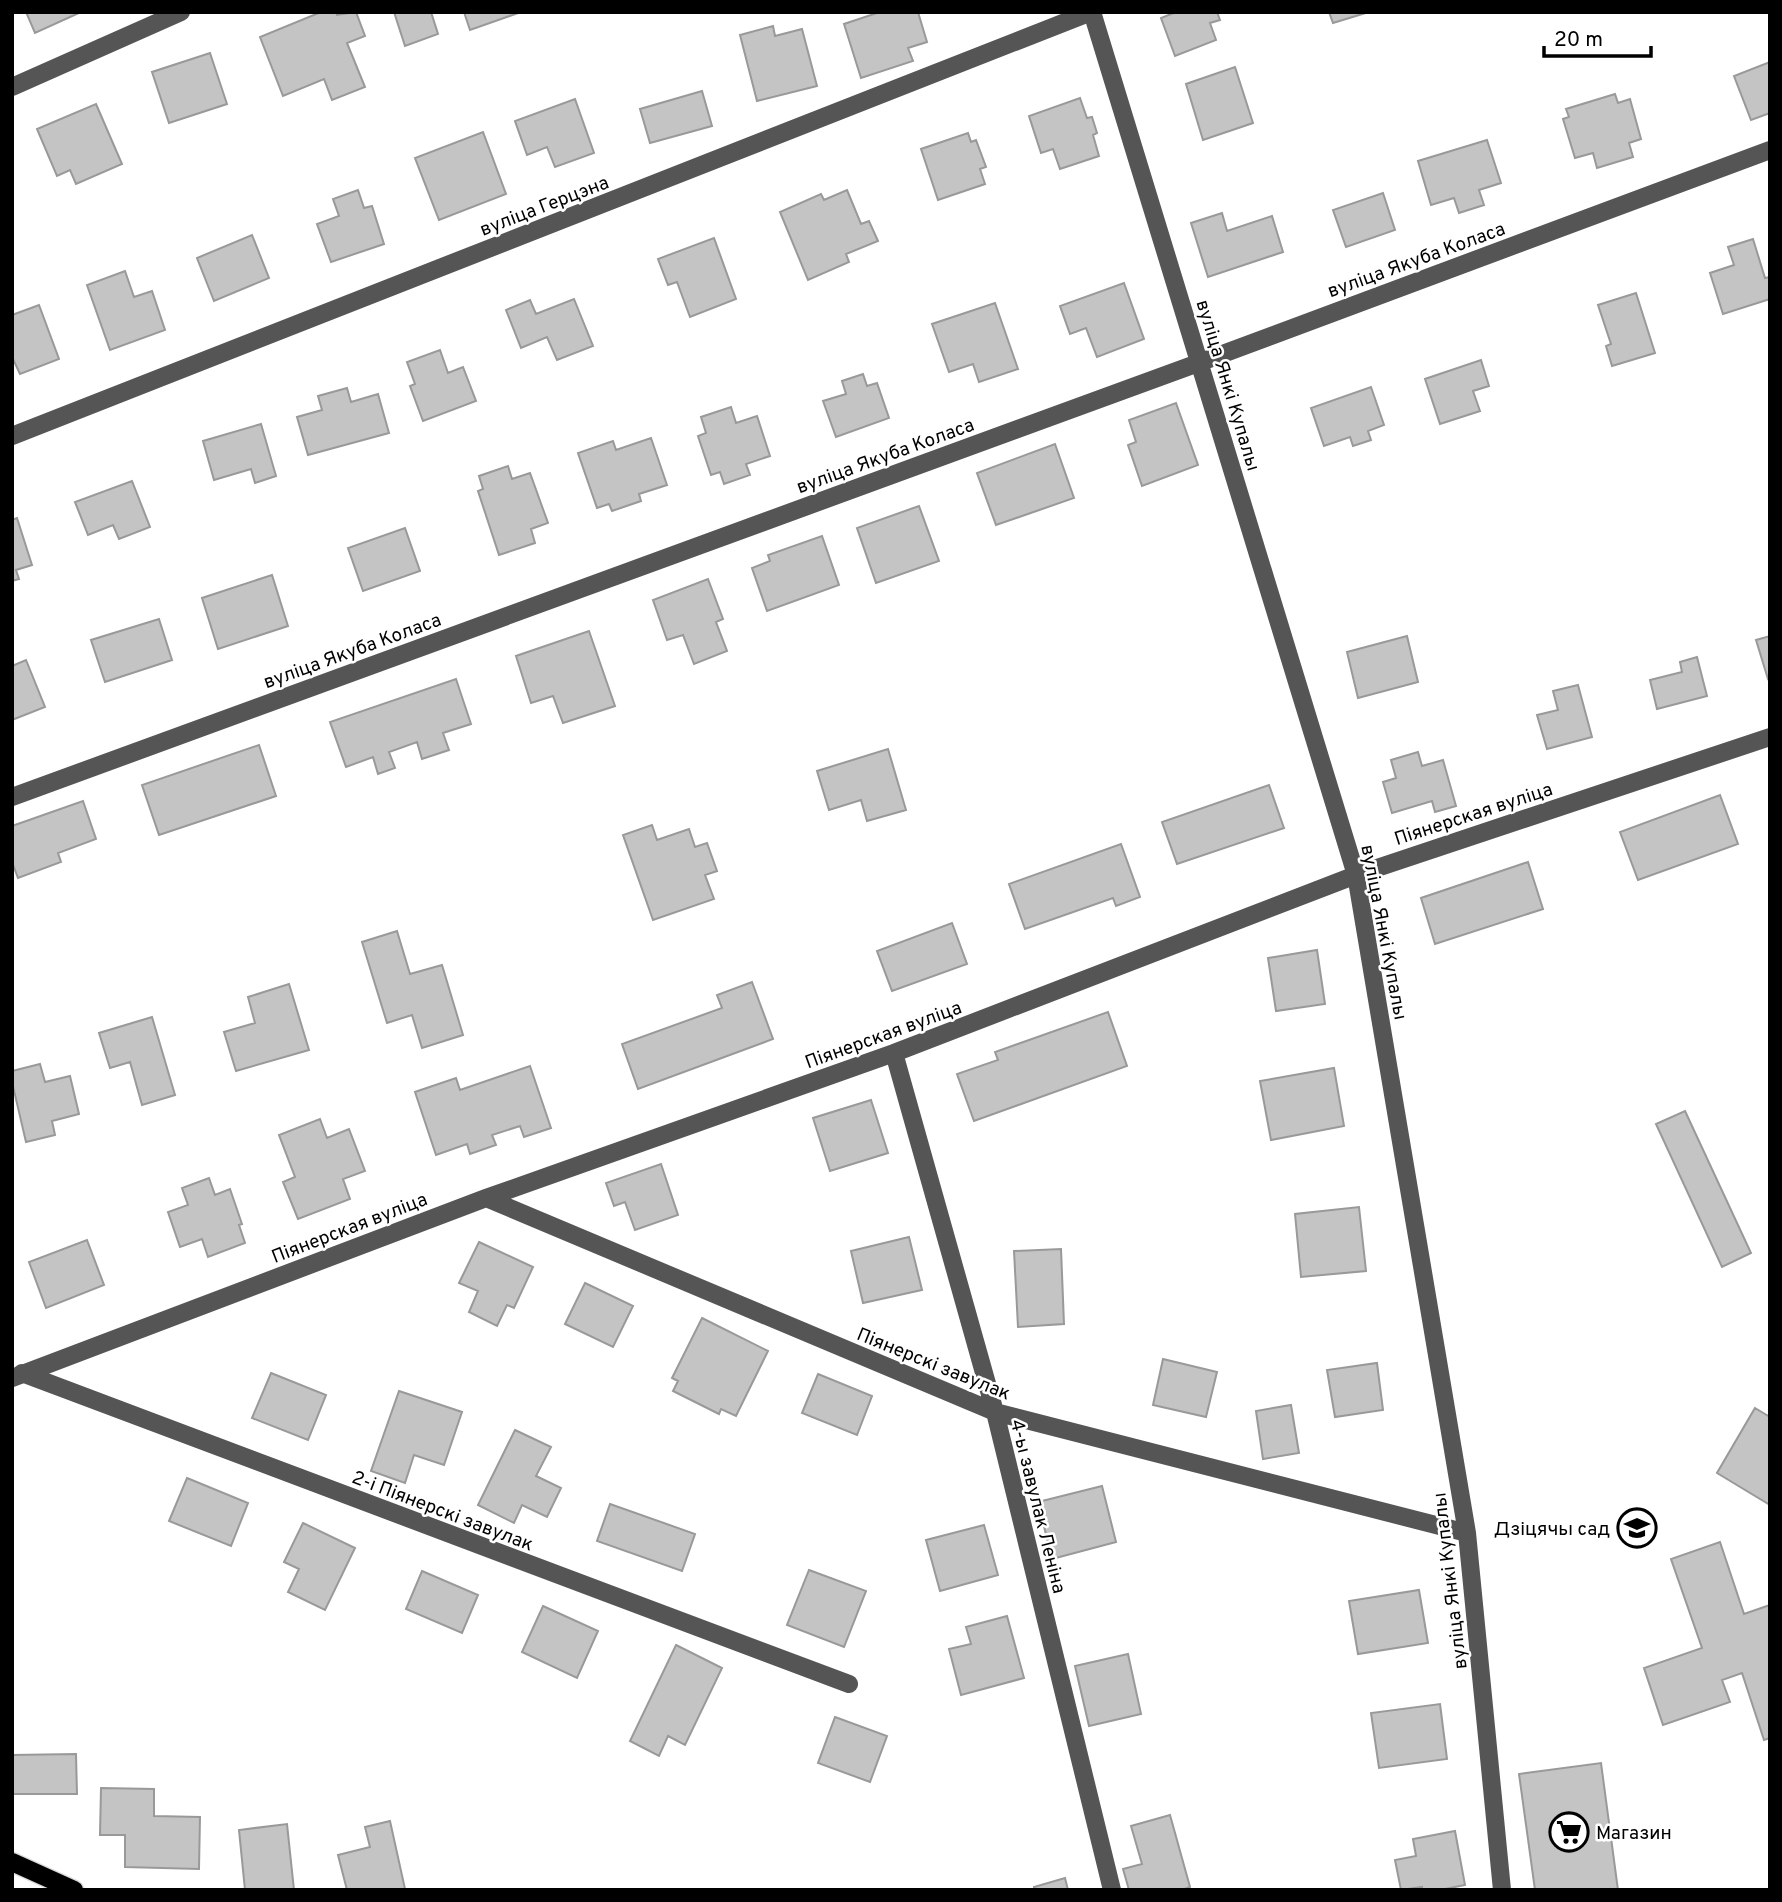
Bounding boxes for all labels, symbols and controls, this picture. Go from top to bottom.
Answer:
scale bar [1544,14,1651,58]
text: 20 m [1554,27,1603,54]
street label: вуліца Герцэна [477,171,613,243]
street label: вуліца Якуба Коласа [1325,218,1509,304]
street label: вуліца Янкі Купалы [1190,297,1265,474]
street label: вуліца Якуба Коласа [794,414,978,500]
street label: вуліца Якуба Коласа [261,609,445,695]
street label: Піянерская вуліца [1391,778,1556,852]
street label: вуліца Янкі Купалы [1354,843,1412,1022]
street label: Піянерская вуліца [802,996,965,1075]
street label: Піянерская вуліца [268,1188,431,1270]
street label: Піянерскі завулак [853,1323,1014,1407]
street label: 4-ы завулак Леніна [1004,1417,1070,1596]
street label: 2-і Піянерскі завулак [348,1466,537,1558]
street label: вуліца Янкі Купалы [1428,1491,1474,1671]
school or university icon: Дзіцячы сад [1616,1507,1658,1549]
place label: Дзіцячы сад [1494,1518,1610,1542]
supermarket icon: Магазин [1548,1811,1590,1853]
place label: Магазин [1596,1822,1672,1846]

